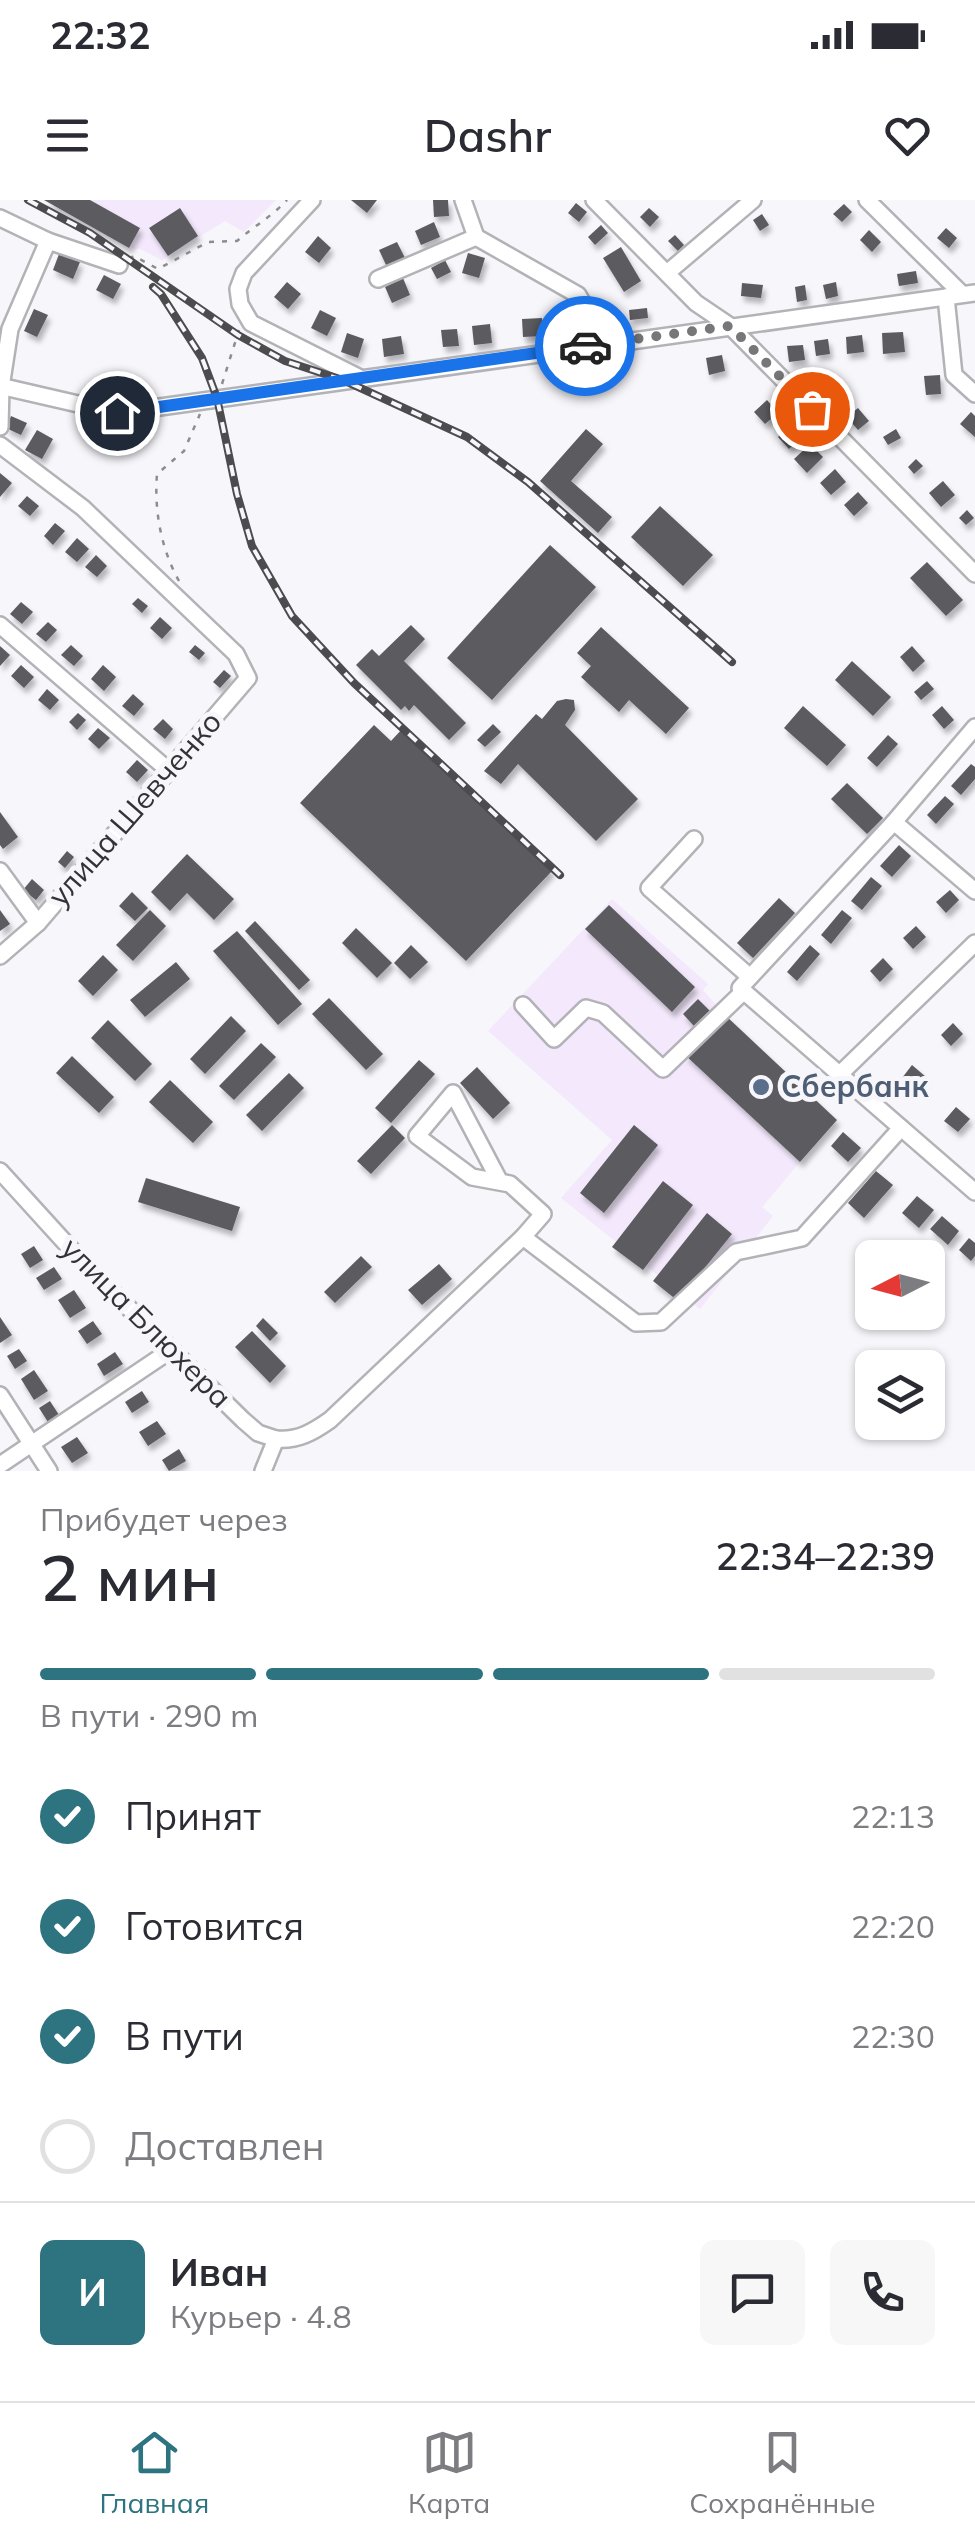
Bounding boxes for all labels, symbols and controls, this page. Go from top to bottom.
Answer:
text: 22:32 [50,11,151,59]
text: Dashr [424,107,551,163]
icon: menu [40,108,95,163]
icon: heart [880,108,935,163]
courier [535,296,635,396]
icon: car [558,319,613,374]
pin [770,367,855,452]
pin [75,371,160,456]
icon: bag [785,382,840,437]
icon: home [90,386,145,441]
street label: улица Шевченко [39,703,229,914]
place label: Сбербанк [781,1067,929,1105]
marker: Сбербанк [750,1076,772,1098]
street label: улица Блюхера [53,1229,240,1416]
north arrow [855,1240,945,1330]
map controls [855,1240,945,1440]
button: layers [855,1350,945,1440]
text: Прибудет через [40,1499,288,1539]
text: 22:34–22:39 [715,1532,935,1580]
text: 2 мин [40,1536,220,1617]
text: В пути · 290 m [40,1695,258,1735]
icon: check [40,1789,95,1844]
text: Принят [125,1792,261,1840]
text: 22:13 [851,1796,935,1836]
icon: check [40,1899,95,1954]
text: Готовится [125,1902,304,1950]
text: 22:20 [851,1906,935,1946]
icon: check [40,2009,95,2064]
text: В пути [125,2012,244,2060]
text: 22:30 [851,2016,935,2056]
text: Доставлен [125,2122,325,2170]
button: chat [700,2240,805,2345]
button: phone [830,2240,935,2345]
text: Иван [170,2248,268,2296]
text: И [78,2268,107,2316]
text: Курьер · 4.8 [170,2296,352,2336]
tab: Главная [99,2425,209,2520]
tab: Карта [408,2425,490,2520]
tab: Сохранённые [689,2425,876,2520]

